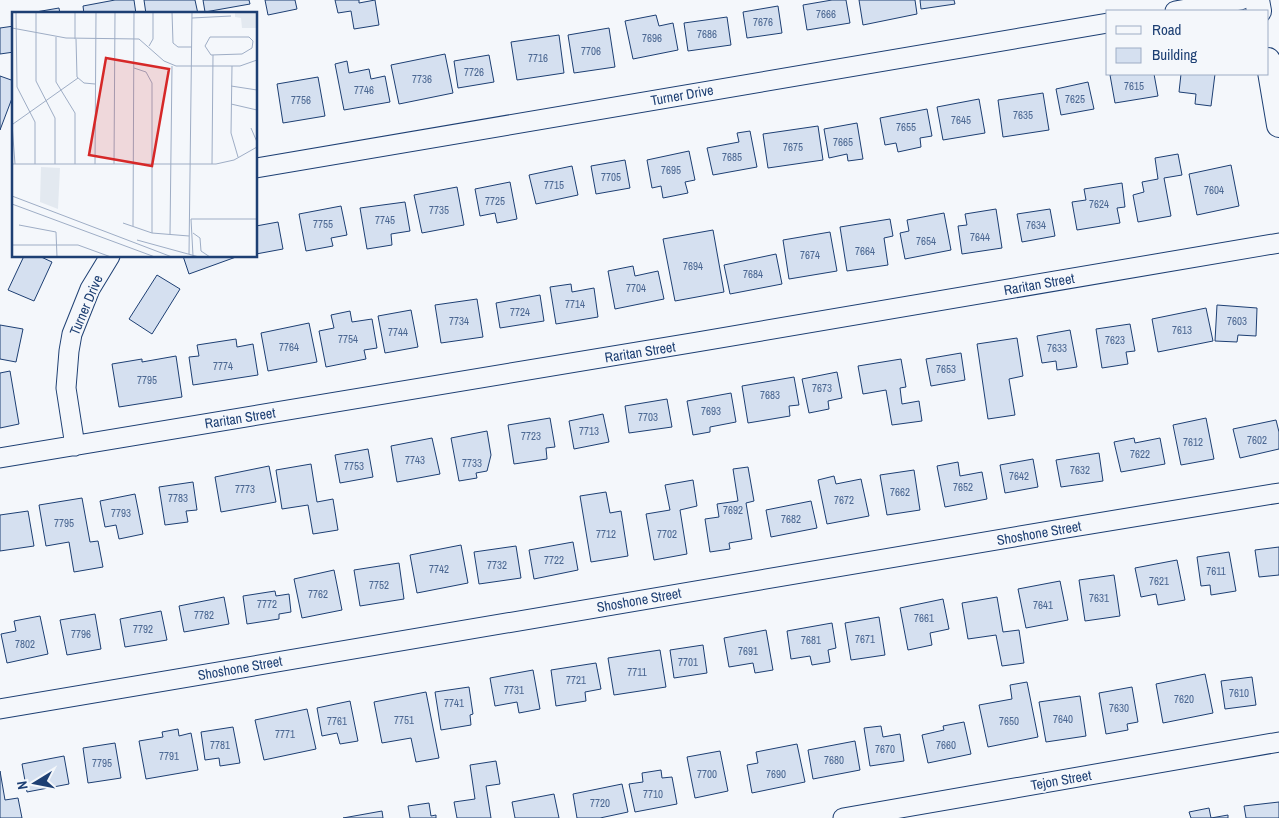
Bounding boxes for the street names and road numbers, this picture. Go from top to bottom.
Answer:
street label: Turner Drive [649,81,715,109]
street label: Raritan Street [1002,269,1076,299]
street label: Turner Drive [65,272,107,338]
street label: Raritan Street [603,338,677,366]
street label: Raritan Street [203,404,277,432]
street label: Shoshone Street [995,517,1083,549]
street label: Shoshone Street [595,584,683,616]
street label: Shoshone Street [196,652,284,684]
street label: Tejon Street [1029,766,1093,794]

